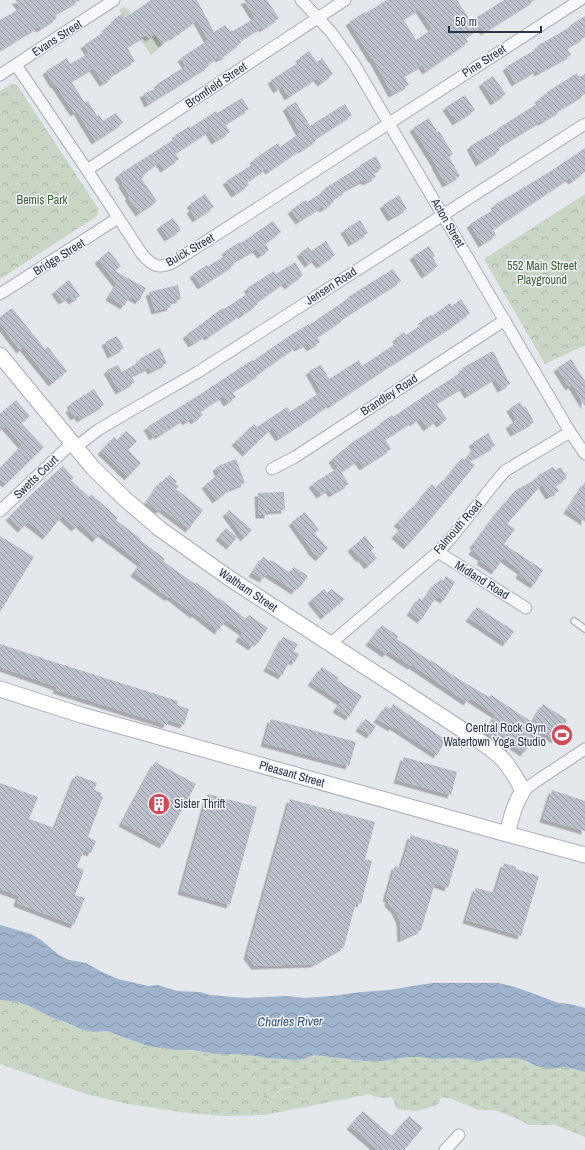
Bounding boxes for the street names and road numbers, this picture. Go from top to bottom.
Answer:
street label: Evans Street [29,16,85,60]
street label: Pine Street [459,41,509,81]
street label: Bromfield Street [182,58,250,112]
street label: Acton Street [427,195,469,251]
street label: Buick Street [163,230,217,270]
street label: Bridge Street [30,235,88,279]
street label: Jensen Road [302,263,360,309]
street label: Brandley Road [357,371,421,419]
street label: Swetts Court [10,452,62,502]
street label: Falmouth Road [430,497,486,557]
street label: Midland Road [452,557,512,603]
street label: Waltham Street [216,565,281,616]
street label: Pleasant Street [257,757,327,791]

